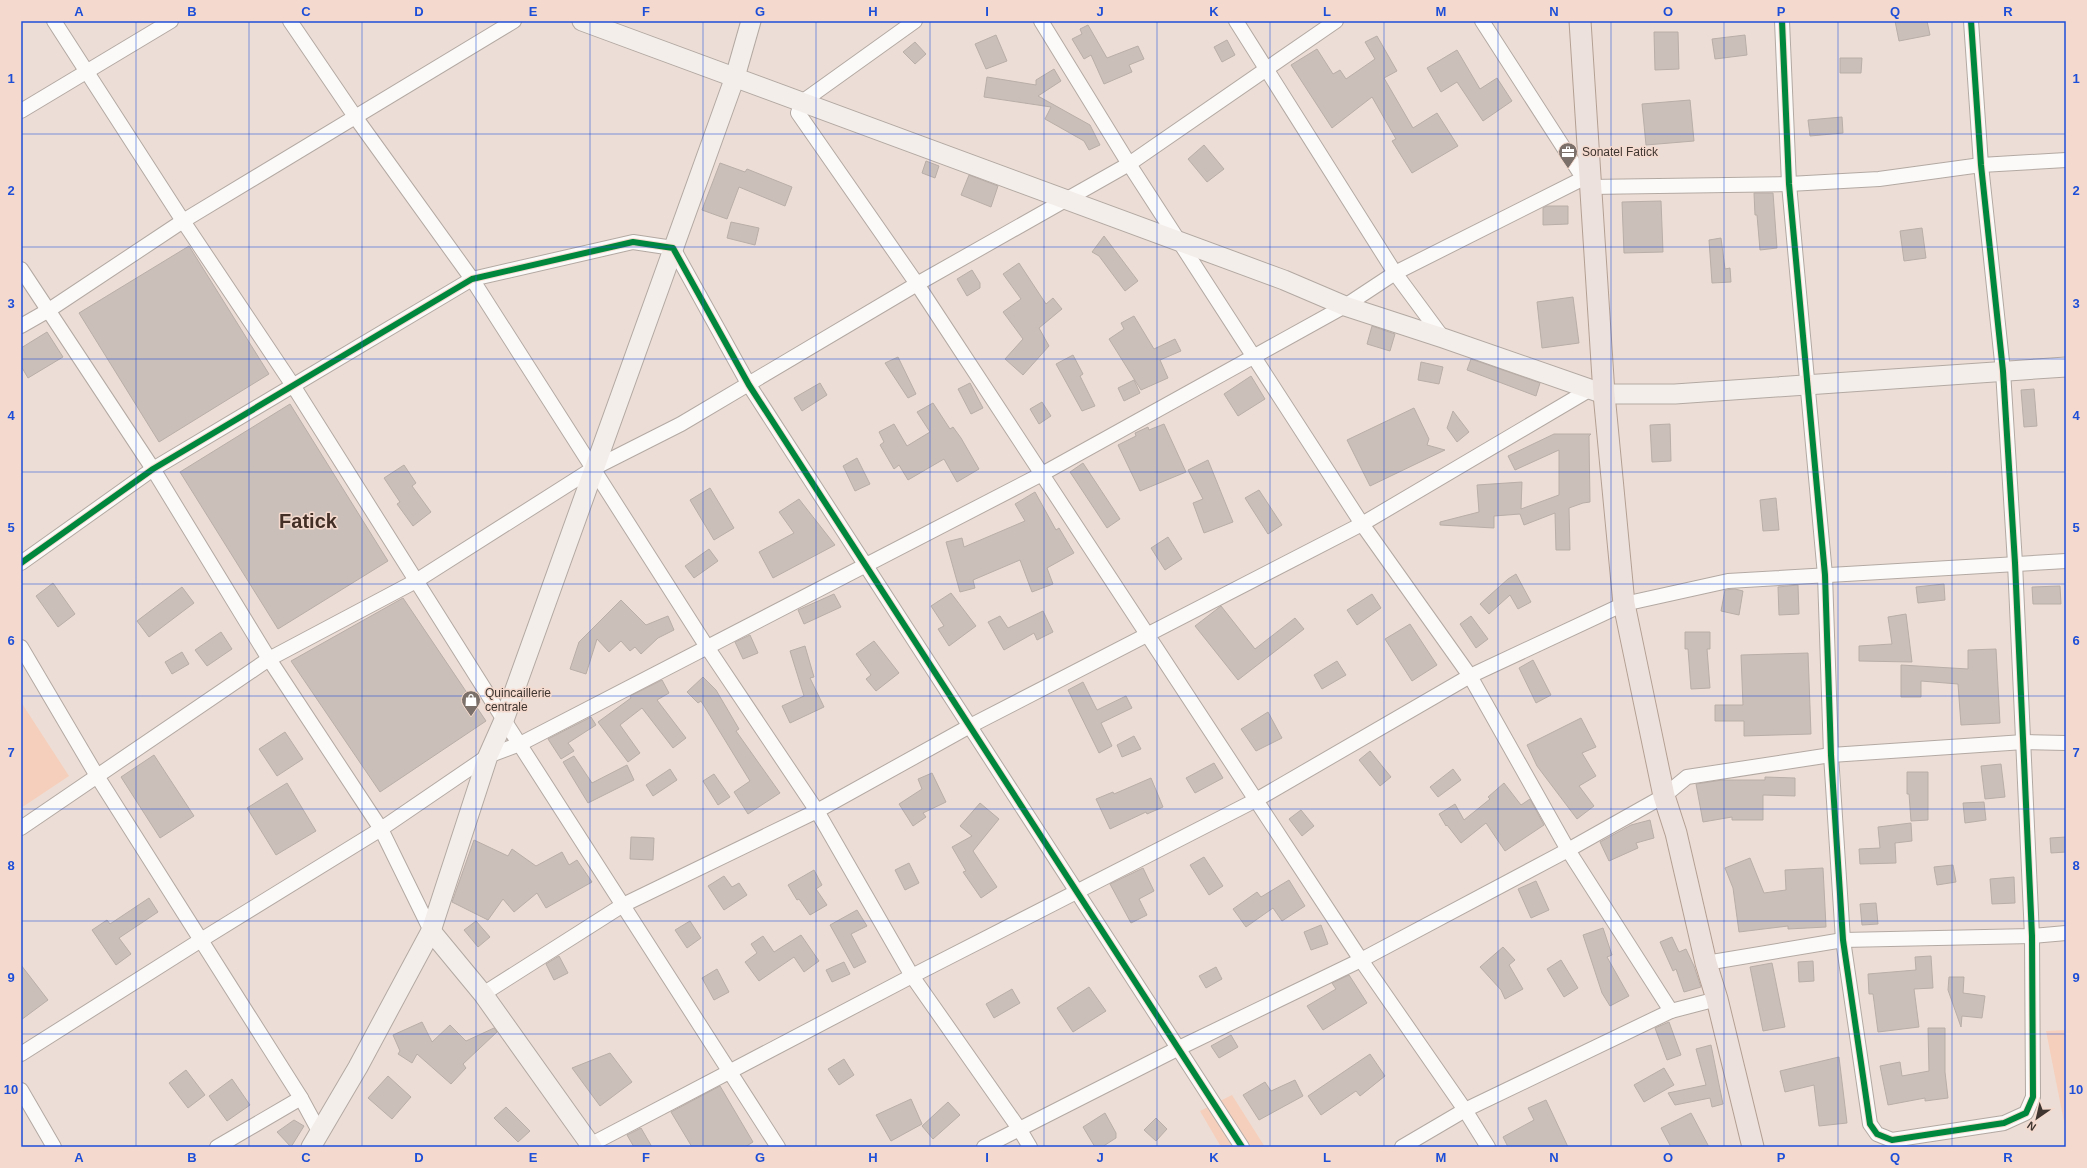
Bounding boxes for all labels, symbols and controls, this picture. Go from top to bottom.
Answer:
text: A [74,4,84,19]
text: B [187,4,197,19]
text: C [301,4,311,19]
text: D [414,4,424,19]
text: E [529,4,538,19]
text: F [642,4,650,19]
text: G [755,4,765,19]
text: H [868,4,878,19]
text: I [985,4,989,19]
text: J [1096,4,1104,19]
text: K [1209,4,1219,19]
text: L [1323,4,1331,19]
text: M [1436,4,1446,19]
text: N [1549,4,1559,19]
text: O [1663,4,1673,19]
text: P [1777,4,1786,19]
text: Q [1890,4,1900,19]
text: R [2003,4,2013,19]
text: 1 [7,71,15,86]
text: 1 [2072,71,2080,86]
office icon: Sonatel Fatick [1557,141,1579,169]
place label: Sonatel Fatick [1582,145,1659,159]
text: 2 [7,183,15,198]
text: 2 [2072,183,2080,198]
text: 3 [7,296,15,311]
text: 3 [2072,296,2080,311]
text: 4 [7,408,15,423]
text: 4 [2072,408,2080,423]
district label: Fatick [279,510,338,532]
text: 5 [7,520,15,535]
text: 5 [2072,520,2080,535]
text: 6 [7,633,15,648]
text: 6 [2072,633,2080,648]
place label: Quincaillerie centrale [485,686,551,714]
shop icon: Quincaillerie centrale [460,689,482,717]
text: 7 [7,745,15,760]
text: 7 [2072,745,2080,760]
text: 8 [7,858,15,873]
text: 8 [2072,858,2080,873]
text: 9 [7,970,15,985]
text: 9 [2072,970,2080,985]
text: 10 [4,1082,18,1097]
text: 10 [2069,1082,2083,1097]
north arrow [2017,1098,2057,1138]
text: N [2025,1119,2038,1133]
text: A [74,1150,84,1165]
text: B [187,1150,197,1165]
text: C [301,1150,311,1165]
text: D [414,1150,424,1165]
text: E [529,1150,538,1165]
text: F [642,1150,650,1165]
text: G [755,1150,765,1165]
text: H [868,1150,878,1165]
text: I [985,1150,989,1165]
text: J [1096,1150,1104,1165]
text: K [1209,1150,1219,1165]
text: L [1323,1150,1331,1165]
text: M [1436,1150,1446,1165]
text: N [1549,1150,1559,1165]
text: O [1663,1150,1673,1165]
text: P [1777,1150,1786,1165]
text: Q [1890,1150,1900,1165]
text: R [2003,1150,2013,1165]

